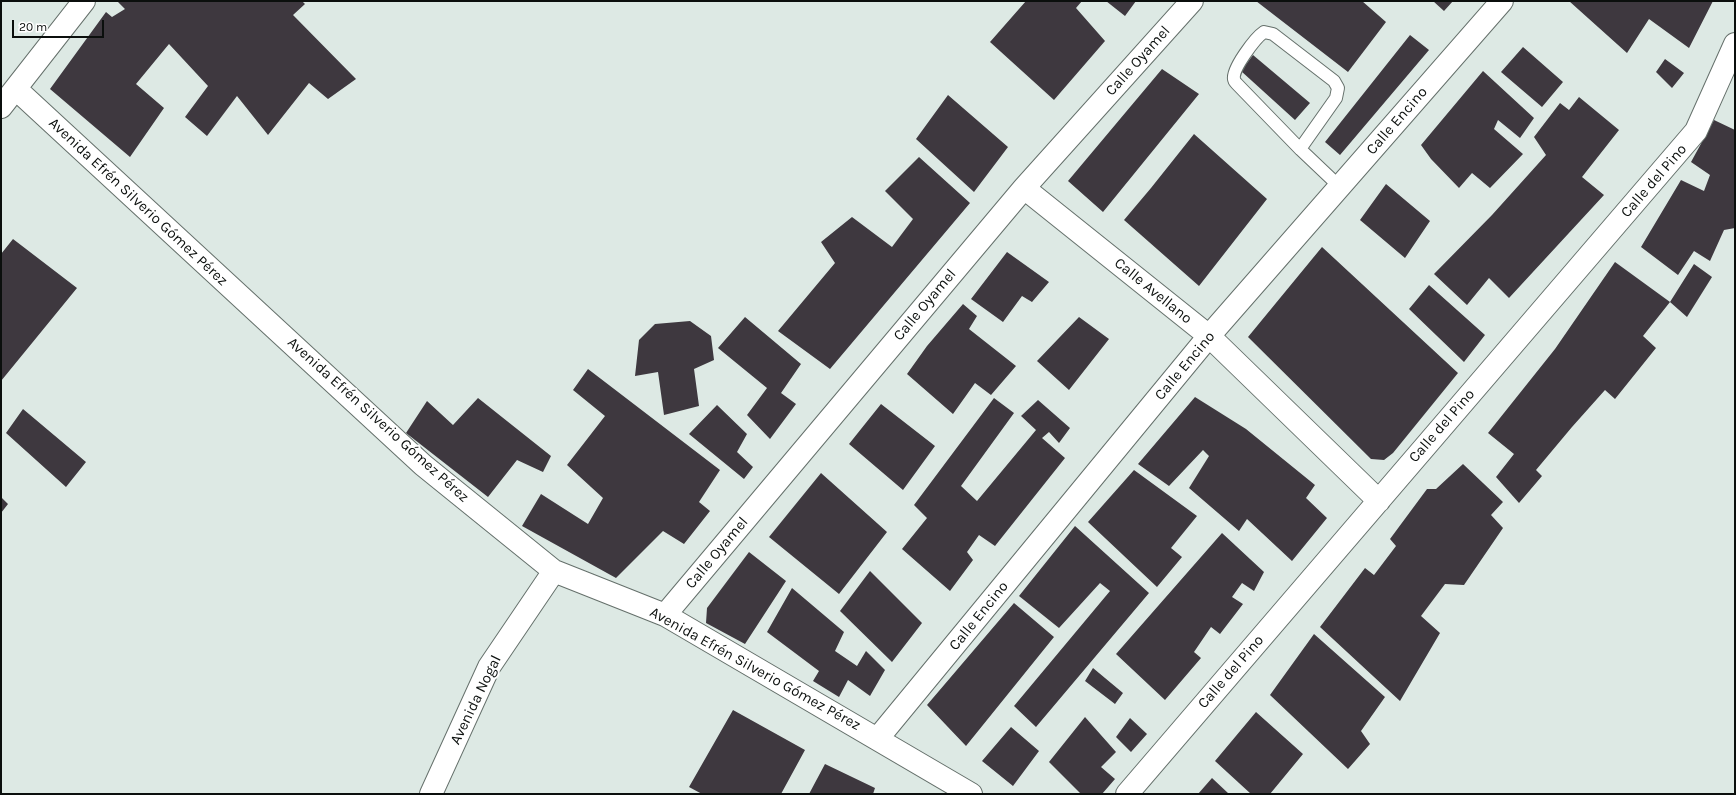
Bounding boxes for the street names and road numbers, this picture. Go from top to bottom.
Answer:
street label: Calle Oyamel [1102,22,1174,100]
street label: Calle Encino [1363,83,1431,159]
street label: Avenida Efrén Silverio Gómez Pérez [45,114,231,290]
street label: Calle del Pino [1617,141,1691,221]
street label: Calle Avellano [1111,254,1195,328]
street label: Calle Oyamel [890,266,960,344]
street label: Calle Encino [1151,328,1219,404]
street label: Avenida Efrén Silverio Gómez Pérez [283,334,473,506]
street label: Calle del Pino [1405,386,1479,466]
street label: Calle Oyamel [682,514,752,592]
street label: Calle Encino [946,578,1012,654]
street label: Avenida Efrén Silverio Gómez Pérez [646,603,864,735]
street label: Calle del Pino [1194,632,1268,712]
street label: Avenida Nogal [447,652,505,748]

